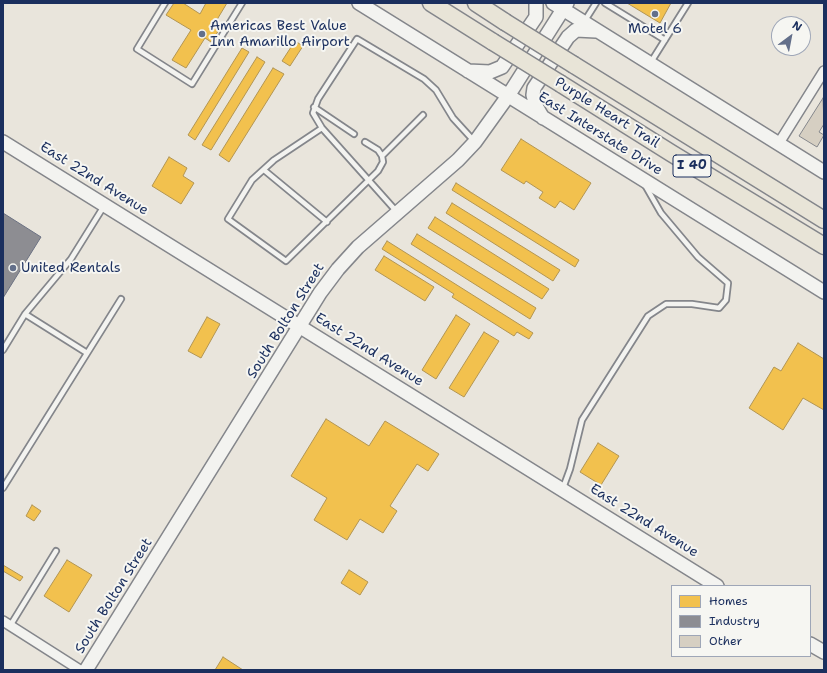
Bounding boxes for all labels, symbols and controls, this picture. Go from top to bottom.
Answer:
marker: Motel 6 [650,9,660,19]
north arrow [771,16,811,56]
place label: Americas Best Value Inn Amarillo Airport [210,18,350,50]
text: N [789,18,805,35]
place label: Motel 6 [628,21,682,37]
marker: Americas Best Value Inn Amarillo Airport [197,29,207,39]
street label: Purple Heart Trail [552,74,662,152]
street label: East Interstate Drive [535,89,665,179]
street label: East 22nd Avenue [37,139,151,219]
road number: I 40 [673,155,711,177]
place label: United Rentals [21,260,121,276]
street label: South Bolton Street [244,260,328,382]
marker: United Rentals [8,263,18,273]
street label: East 22nd Avenue [312,310,426,390]
street label: East 22nd Avenue [587,481,701,561]
street label: South Bolton Street [72,535,156,657]
legend [671,585,811,657]
text: Homes [709,593,748,609]
text: Industry [709,613,760,629]
text: Other [709,633,742,649]

